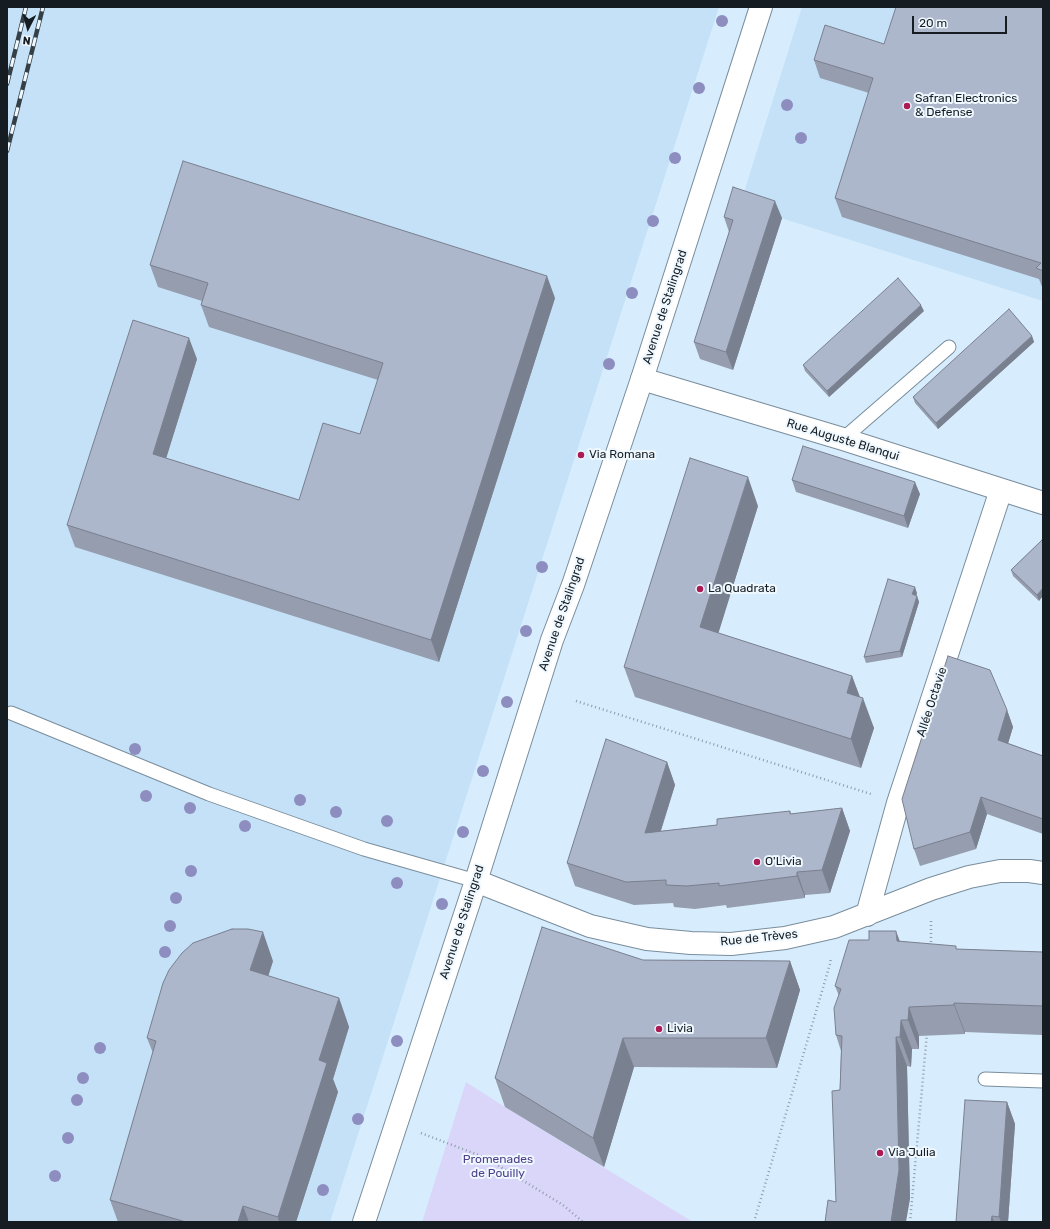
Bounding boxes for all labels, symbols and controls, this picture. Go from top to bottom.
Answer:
north arrow [8,8,48,48]
scale bar [914,8,1009,34]
text: 20 m [919,16,947,30]
text: N [22,34,31,47]
place label: Safran Electronics & Defense [915,92,1017,120]
marker: Safran Electronics & Defense [902,101,912,111]
street label: Avenue de Stalingrad [640,248,690,366]
street label: Rue Auguste Blanqui [785,416,901,464]
place label: Via Romana [589,448,655,462]
marker: Via Romana [576,450,586,460]
street label: Avenue de Stalingrad [536,555,588,673]
place label: La Quadrata [708,582,776,596]
marker: La Quadrata [695,584,705,594]
street label: Allée Octavie [914,665,950,739]
place label: O'Livia [765,855,802,869]
marker: O'Livia [752,857,762,867]
street label: Avenue de Stalingrad [437,863,487,981]
street label: Rue de Trèves [720,927,798,949]
place label: Livia [667,1022,693,1036]
marker: Livia [654,1024,664,1034]
place label: Via Julia [888,1146,936,1160]
marker: Via Julia [875,1148,885,1158]
park label: Promenades de Pouilly [463,1153,533,1181]

